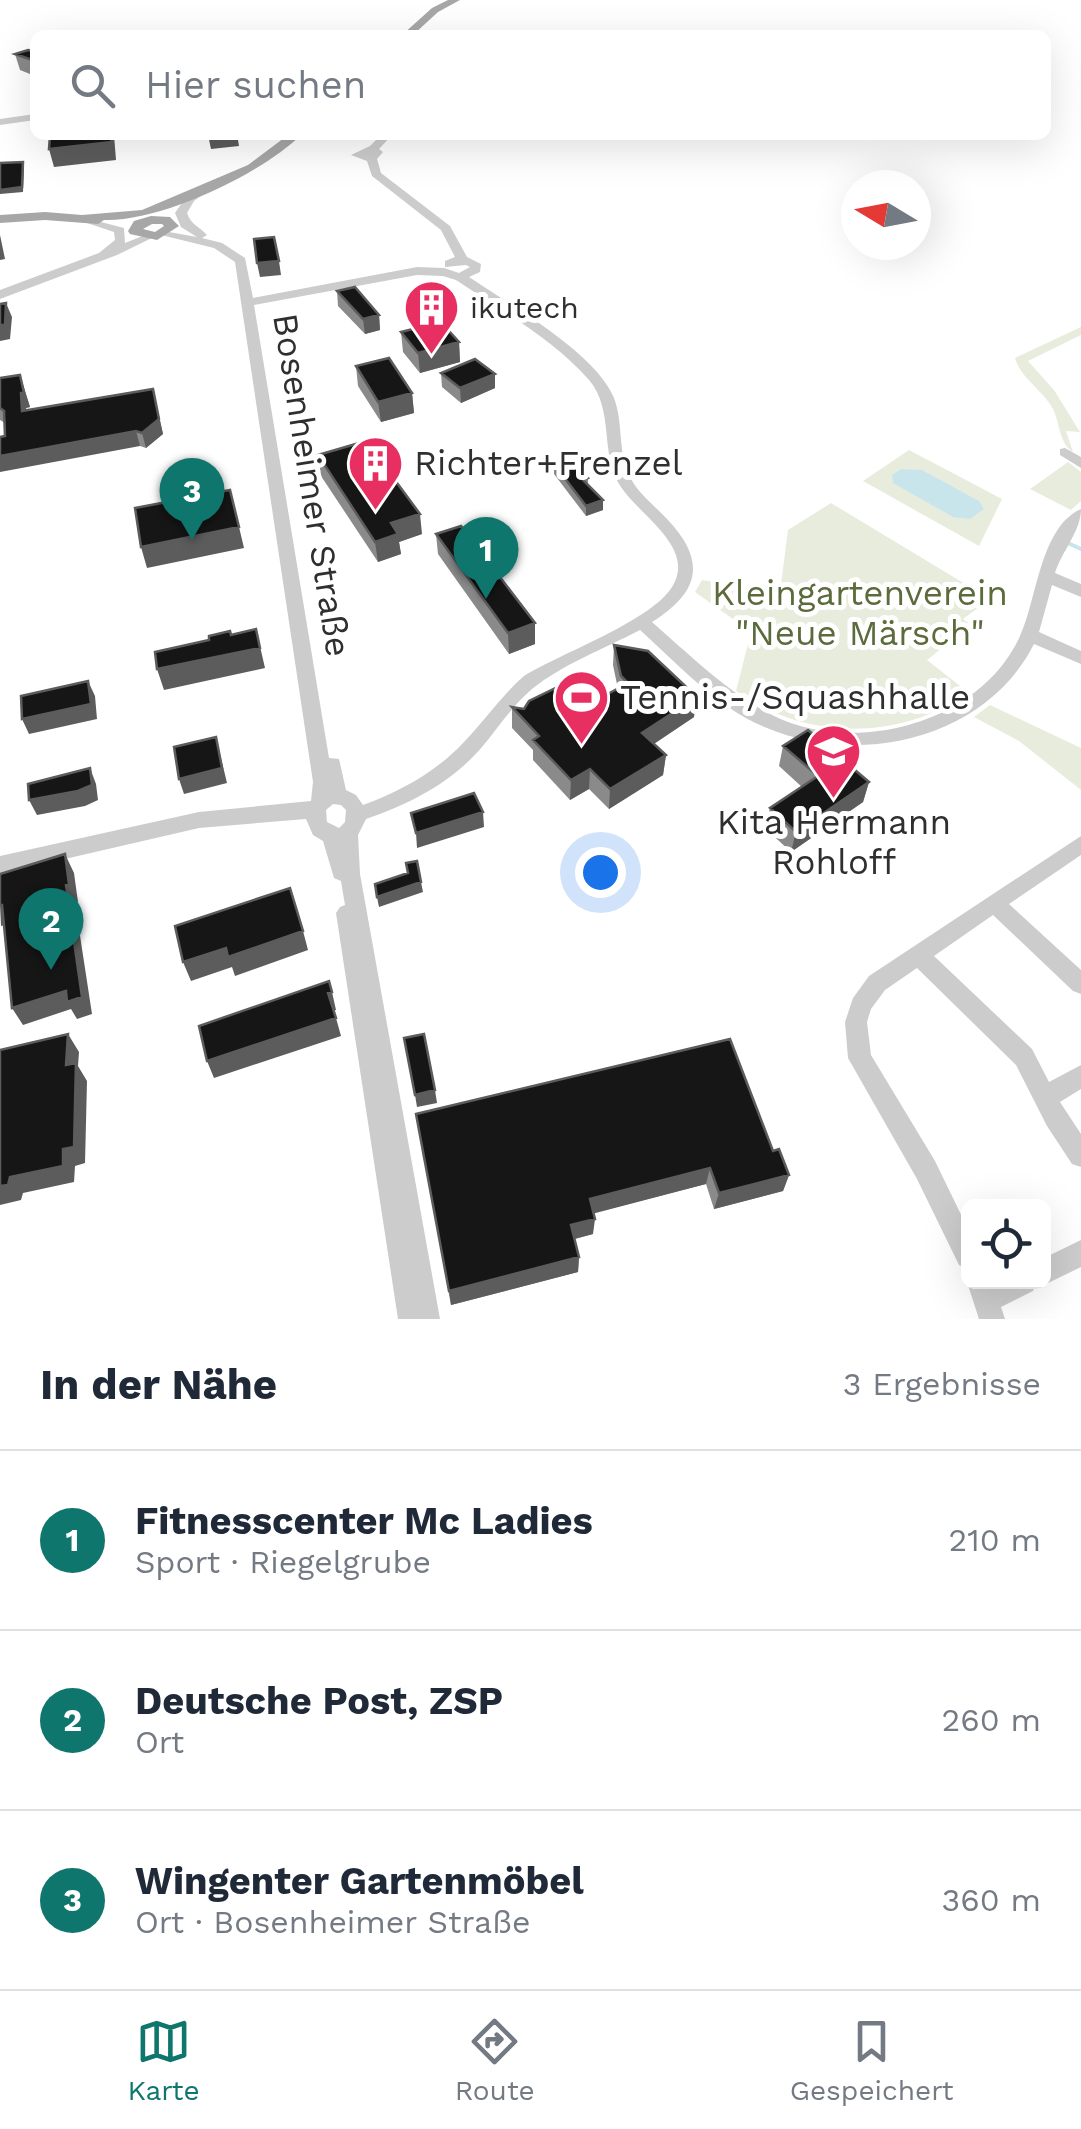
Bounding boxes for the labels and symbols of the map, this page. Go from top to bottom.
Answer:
north arrow [841,170,931,260]
building icon: ikutech [401,278,461,357]
place label: ikutech [470,290,579,325]
street label: Bosenheimer Straße [264,310,360,660]
building icon: Richter+Frenzel [345,433,405,512]
place label: Richter+Frenzel [414,442,683,484]
pin: 3 [160,458,224,540]
pin: 1 [454,516,518,599]
park label: Kleingartenverein "Neue Märsch" [712,572,1008,654]
sports icon: Tennis-/Squashhalle [551,667,611,746]
place label: Tennis-/Squashhalle [620,676,970,718]
school or university icon: Kita Hermann Rohloff [804,721,864,800]
place label: Kita Hermann Rohloff [717,801,951,883]
your location [575,847,626,898]
pin: 2 [18,888,84,970]

